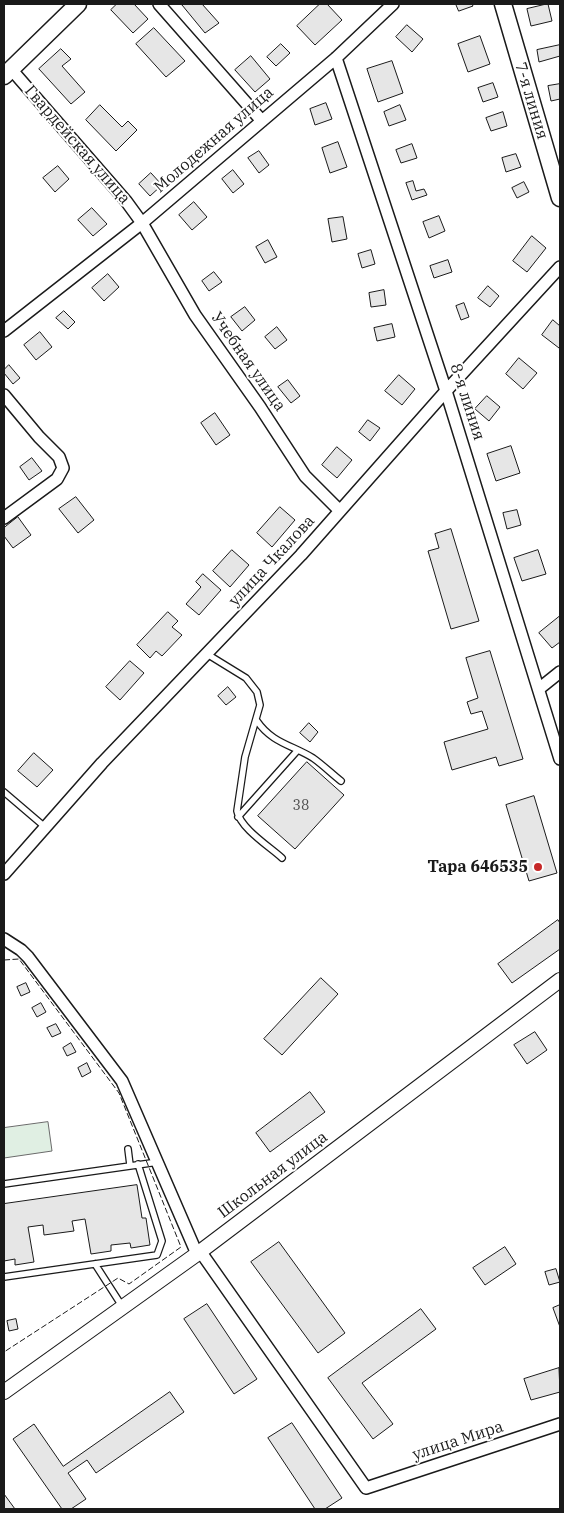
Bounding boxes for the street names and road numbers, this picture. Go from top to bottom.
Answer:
street label: 7-я линия [510,60,552,142]
street label: Гвардейская улица [20,82,134,208]
street label: Молодежная улица [150,83,278,197]
street label: Учебная улица [207,309,289,415]
street label: 8-я линия [446,361,488,443]
street label: улица Чкалова [225,512,319,610]
street label: Школьная улица [214,1128,332,1222]
street label: улица Мира [410,1417,506,1465]

